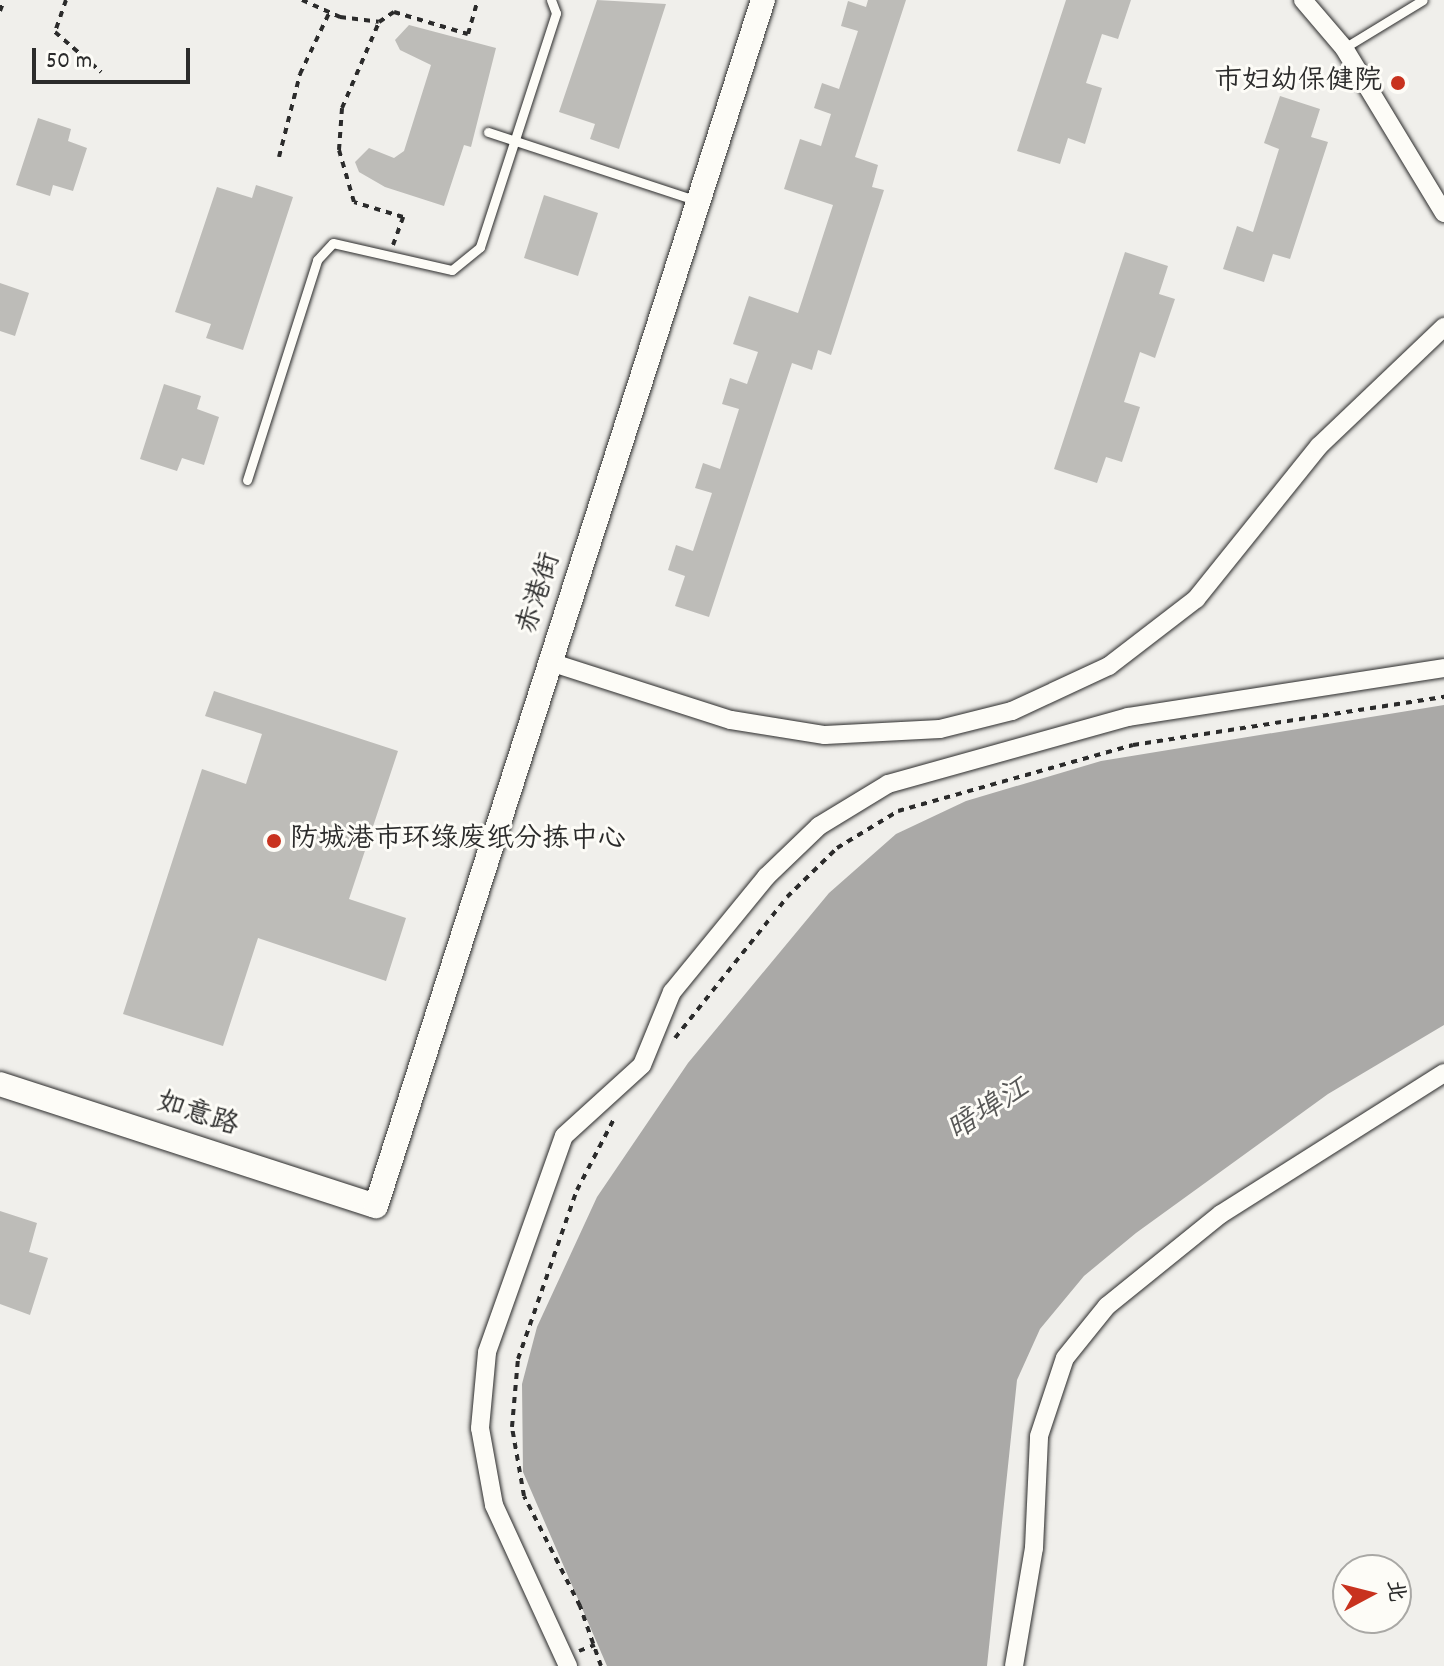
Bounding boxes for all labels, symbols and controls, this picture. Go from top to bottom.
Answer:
scale bar [36,32,194,82]
text: 50 m [46,45,92,79]
place label: 巿妇幼保健院 [1214,66,1382,100]
marker: 巿妇幼保健院 [1389,74,1407,92]
street label: 赤港街 [512,549,570,639]
place label: 防城港市环绿废纸分拣中心 [290,824,626,858]
marker: 防城港市环绿废纸分拣中心 [265,832,283,850]
water label: 暗埠江 [942,1073,1038,1151]
street label: 如意路 [152,1087,242,1145]
north arrow [1332,1554,1412,1634]
text: 北 [1378,1578,1411,1604]

